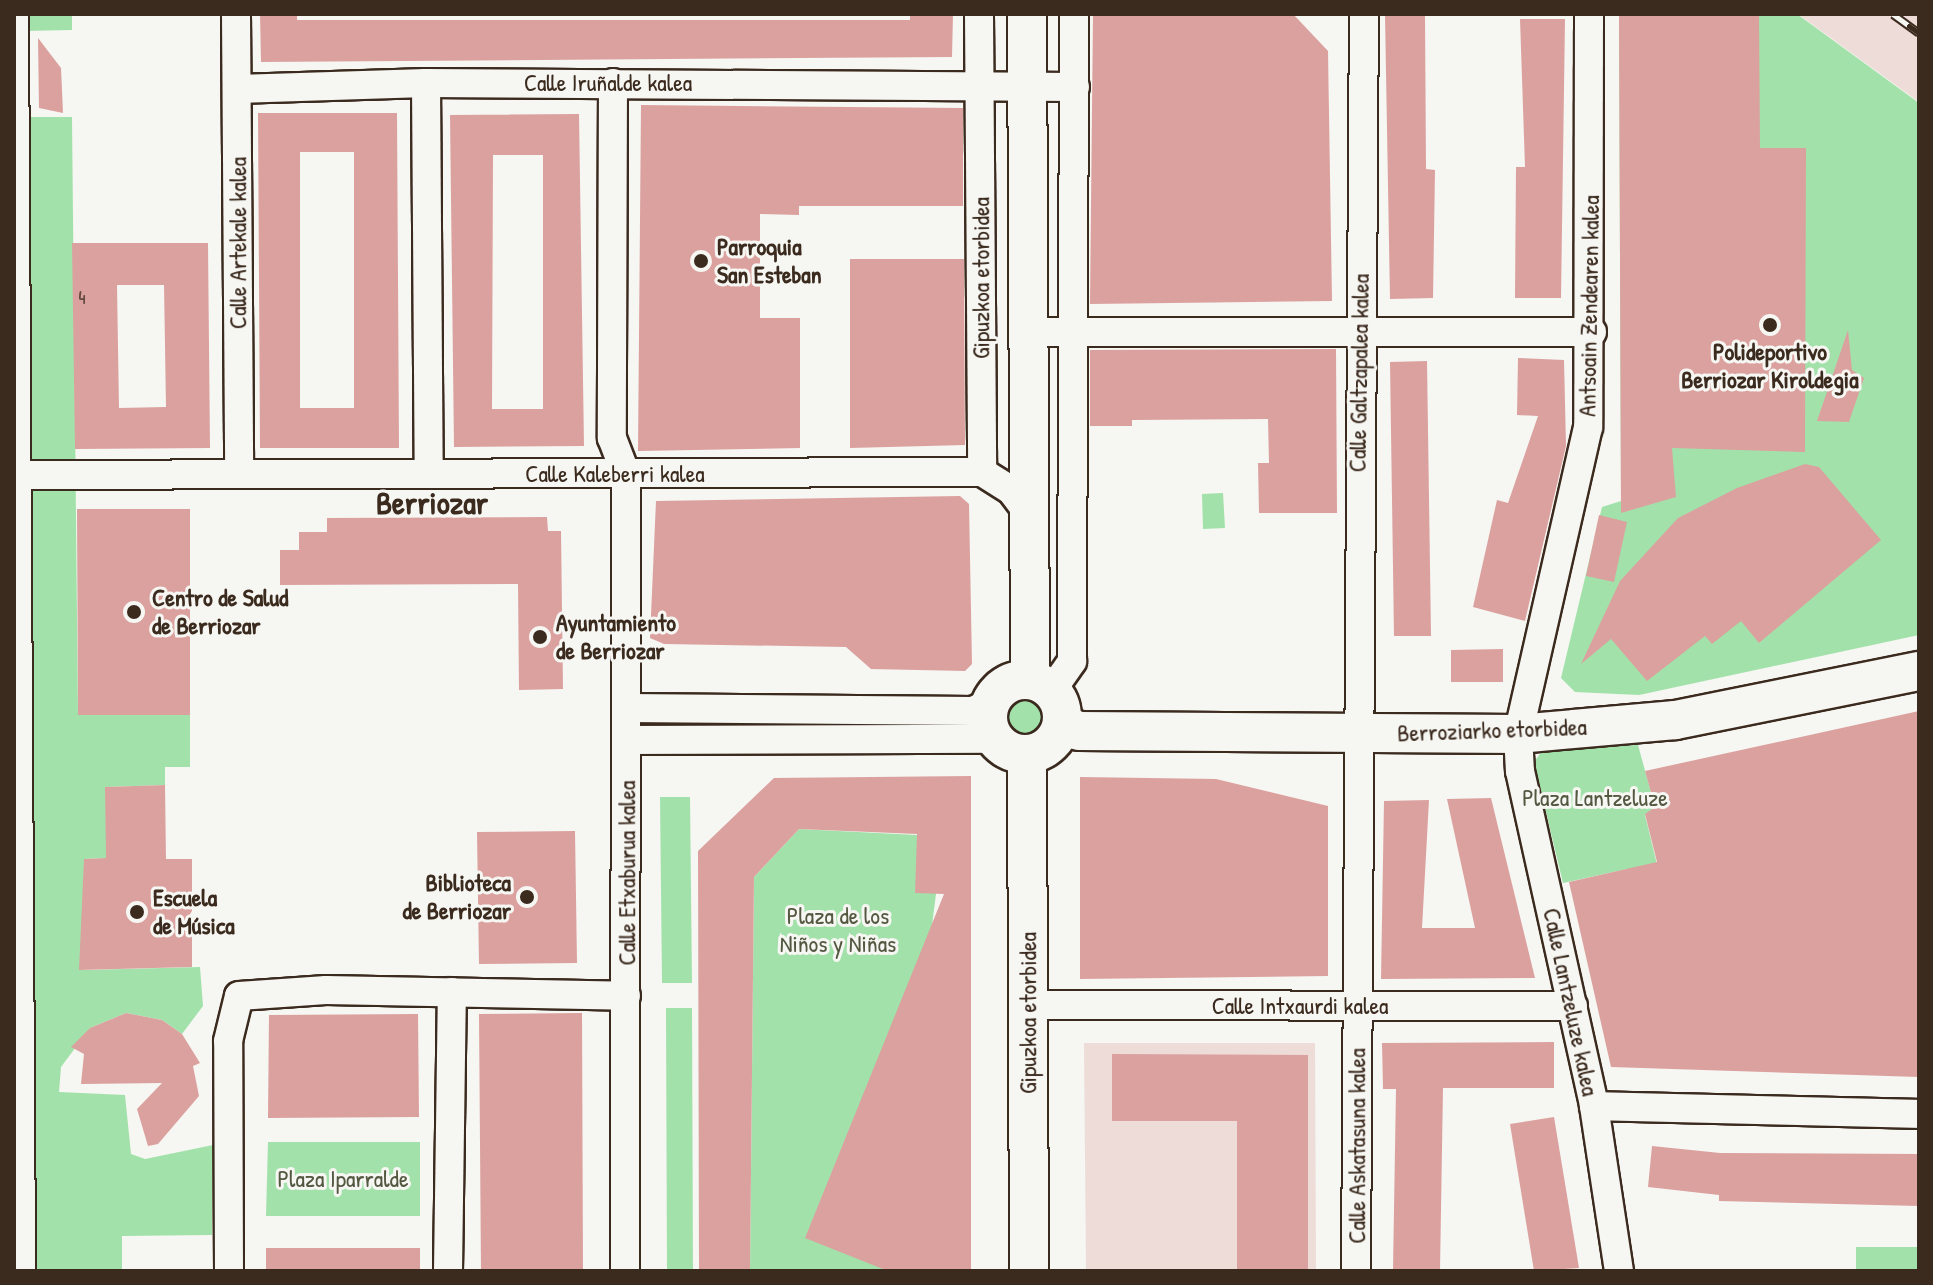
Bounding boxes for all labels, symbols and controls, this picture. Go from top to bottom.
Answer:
street label: Calle Iruñalde kalea [524,69,692,97]
street label: Calle Artekale kalea [224,157,252,329]
street label: Antsoain Zendearen kalea [1573,195,1605,417]
street label: Gipuzkoa etorbidea [967,197,995,359]
place label: Parroquia San Esteban [717,233,822,289]
marker: Parroquia San Esteban [692,252,710,270]
street label: Calle Galtzapalea kalea [1343,274,1375,472]
house number: 4 [78,284,86,308]
marker: Polideportivo Berriozar Kiroldegia [1761,316,1779,334]
place label: Polideportivo Berriozar Kiroldegia [1681,338,1859,394]
street label: Calle Kaleberri kalea [525,460,705,488]
district label: Berriozar [376,484,488,522]
place label: Centro de Salud de Berriozar [152,584,288,640]
marker: Centro de Salud de Berriozar [123,601,145,623]
place label: Ayuntamiento de Berriozar [556,609,676,665]
marker: Ayuntamiento de Berriozar [531,628,549,646]
street label: Berroziarko etorbidea [1397,712,1587,748]
street label: Calle Etxaburua kalea [613,781,641,965]
park label: Plaza Lantzeluze [1522,784,1668,812]
place label: Biblioteca de Berriozar [402,869,511,925]
place label: Escuela de Música [153,884,235,940]
marker: Biblioteca de Berriozar [518,888,536,906]
park label: Plaza de los Niños y Niñas [780,902,896,958]
marker: Escuela de Música [128,903,146,921]
street label: Calle Lantzeluze kalea [1537,905,1605,1099]
street label: Gipuzkoa etorbidea [1014,932,1042,1094]
street label: Calle Intxaurdi kalea [1212,992,1388,1020]
street label: Calle Askatasuna kalea [1343,1048,1371,1244]
park label: Plaza Iparralde [277,1165,409,1193]

